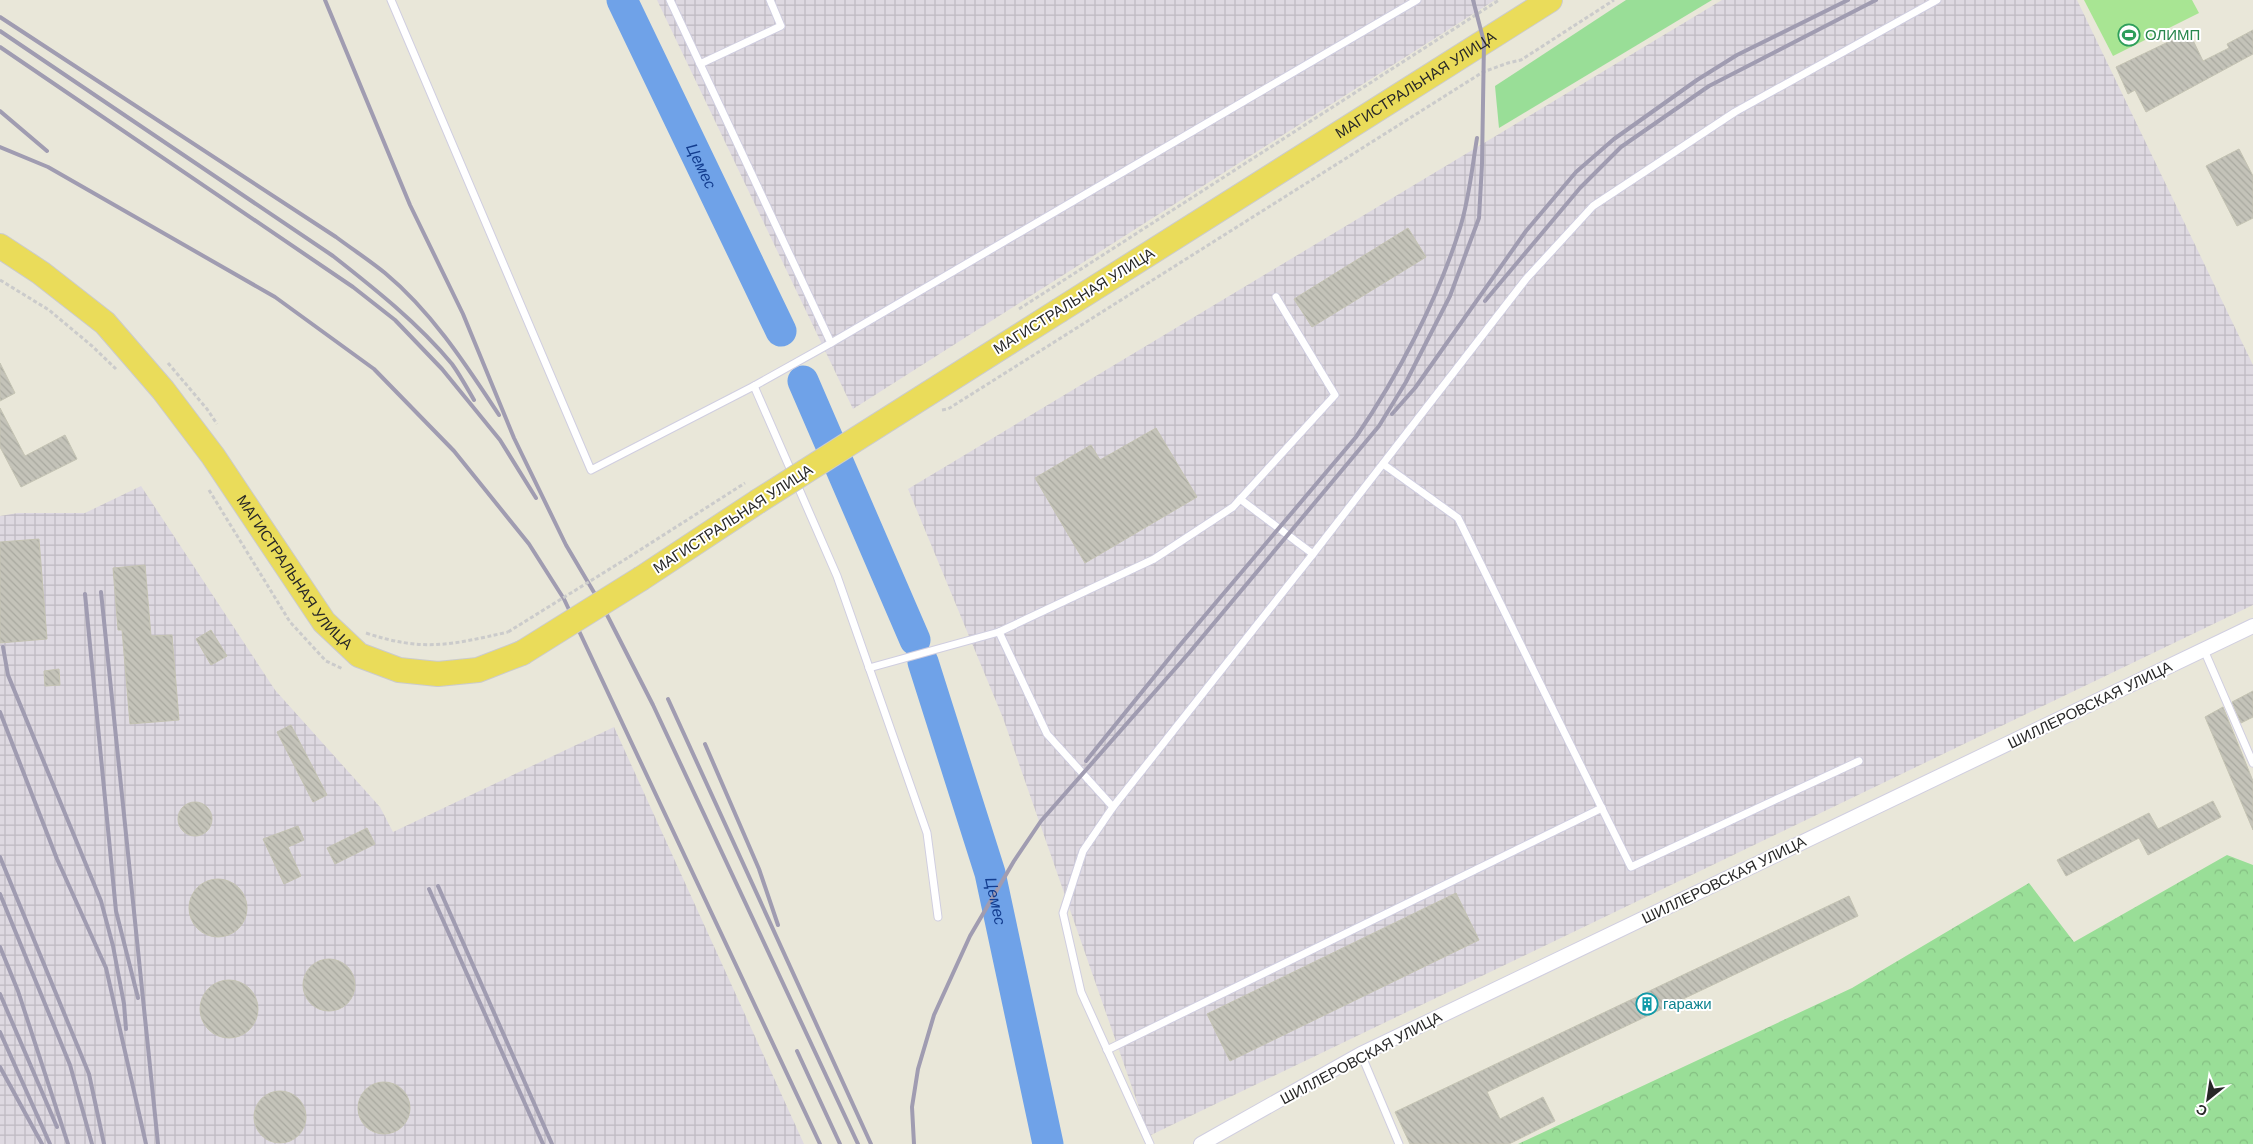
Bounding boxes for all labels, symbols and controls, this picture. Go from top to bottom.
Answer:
sports icon: ОЛИМП [2117,23,2141,47]
place label: ОЛИМП [2145,26,2200,43]
street label: МАГИСТРАЛЬНАЯ УЛИЦА [1332,27,1499,142]
water label: Цемес [683,141,719,192]
street label: МАГИСТРАЛЬНАЯ УЛИЦА [990,244,1157,357]
street label: МАГИСТРАЛЬНАЯ УЛИЦА [650,461,816,577]
street label: МАГИСТРАЛЬНАЯ УЛИЦА [234,492,356,652]
street label: ШИЛЛЕРОВСКАЯ УЛИЦА [2005,657,2175,752]
street label: ШИЛЛЕРОВСКАЯ УЛИЦА [1639,832,1809,927]
water label: Цемес [982,876,1009,927]
building icon: гаражи [1635,992,1659,1016]
place label: гаражи [1663,995,1712,1012]
street label: ШИЛЛЕРОВСКАЯ УЛИЦА [1277,1008,1444,1107]
north arrow [2183,1074,2233,1124]
text: С [2193,1101,2210,1120]

